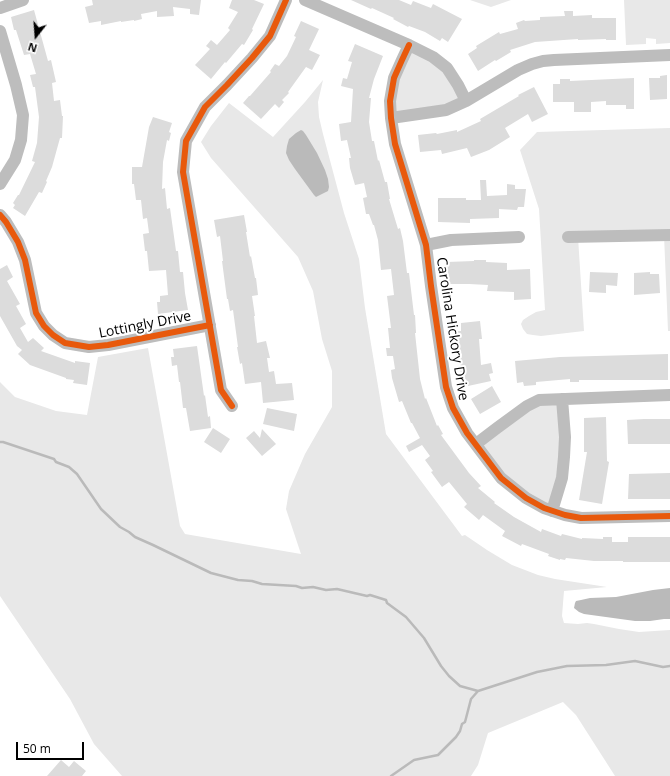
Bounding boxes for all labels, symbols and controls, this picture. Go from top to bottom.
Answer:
north arrow [16,16,56,56]
text: N [26,39,39,56]
street label: Carolina Hickory Drive [432,256,472,402]
street label: Lottingly Drive [97,308,193,342]
scale bar [18,734,86,760]
text: 50 m [23,740,51,757]

